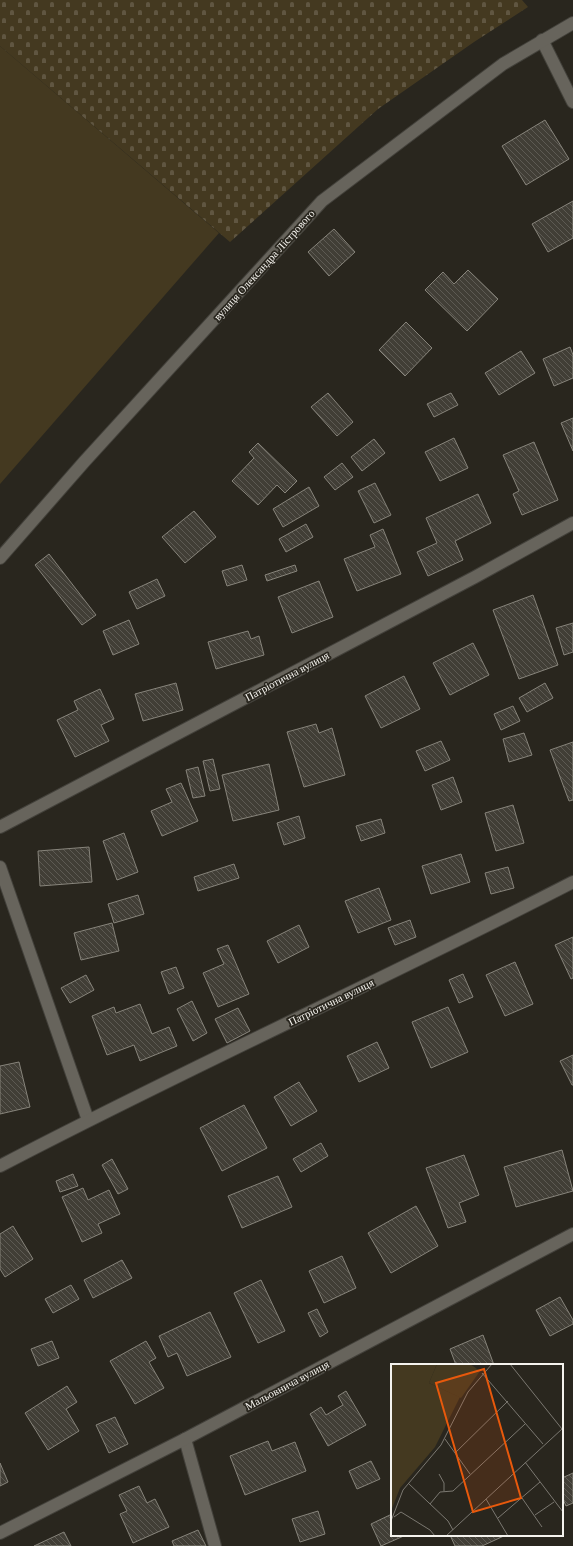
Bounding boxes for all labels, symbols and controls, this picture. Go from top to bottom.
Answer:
street label: вулиця Олександра Лістрового [211,207,317,323]
street label: Патріотична вулиця [243,649,331,703]
street label: Патріотична вулиця [286,976,376,1028]
street label: Мальовнича вулиця [243,1358,331,1412]
inset map [391,1364,563,1536]

